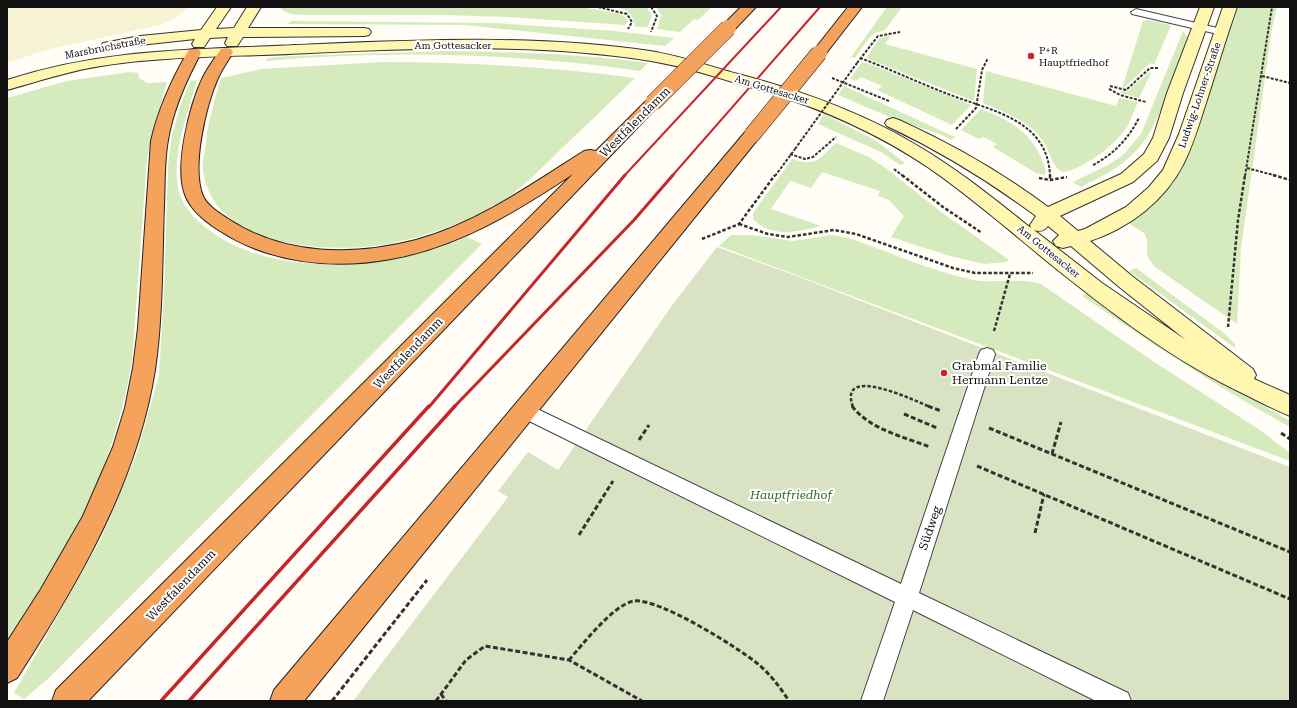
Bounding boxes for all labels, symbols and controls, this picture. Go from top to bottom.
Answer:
street label: Marsbruchstraße [64,34,147,61]
street label: Am Gottesacker [415,40,491,51]
street label: Ludwig-Lohner-Straße [1176,40,1223,149]
place label: P+R Hauptfriedhof [1039,45,1110,68]
marker: P+R Hauptfriedhof [1026,51,1036,61]
street label: Am Gottesacker [733,73,810,106]
street label: Westfalendamm [597,84,673,160]
street label: Am Gottesacker [1015,223,1082,280]
street label: Westfalendamm [370,314,446,392]
place label: Grabmal Familie Hermann Lentze [952,359,1048,387]
marker: Grabmal Familie Hermann Lentze [939,368,949,378]
park label: Hauptfriedhof [749,488,833,502]
street label: Südweg [916,504,944,552]
street label: Westfalendamm [143,546,219,624]

